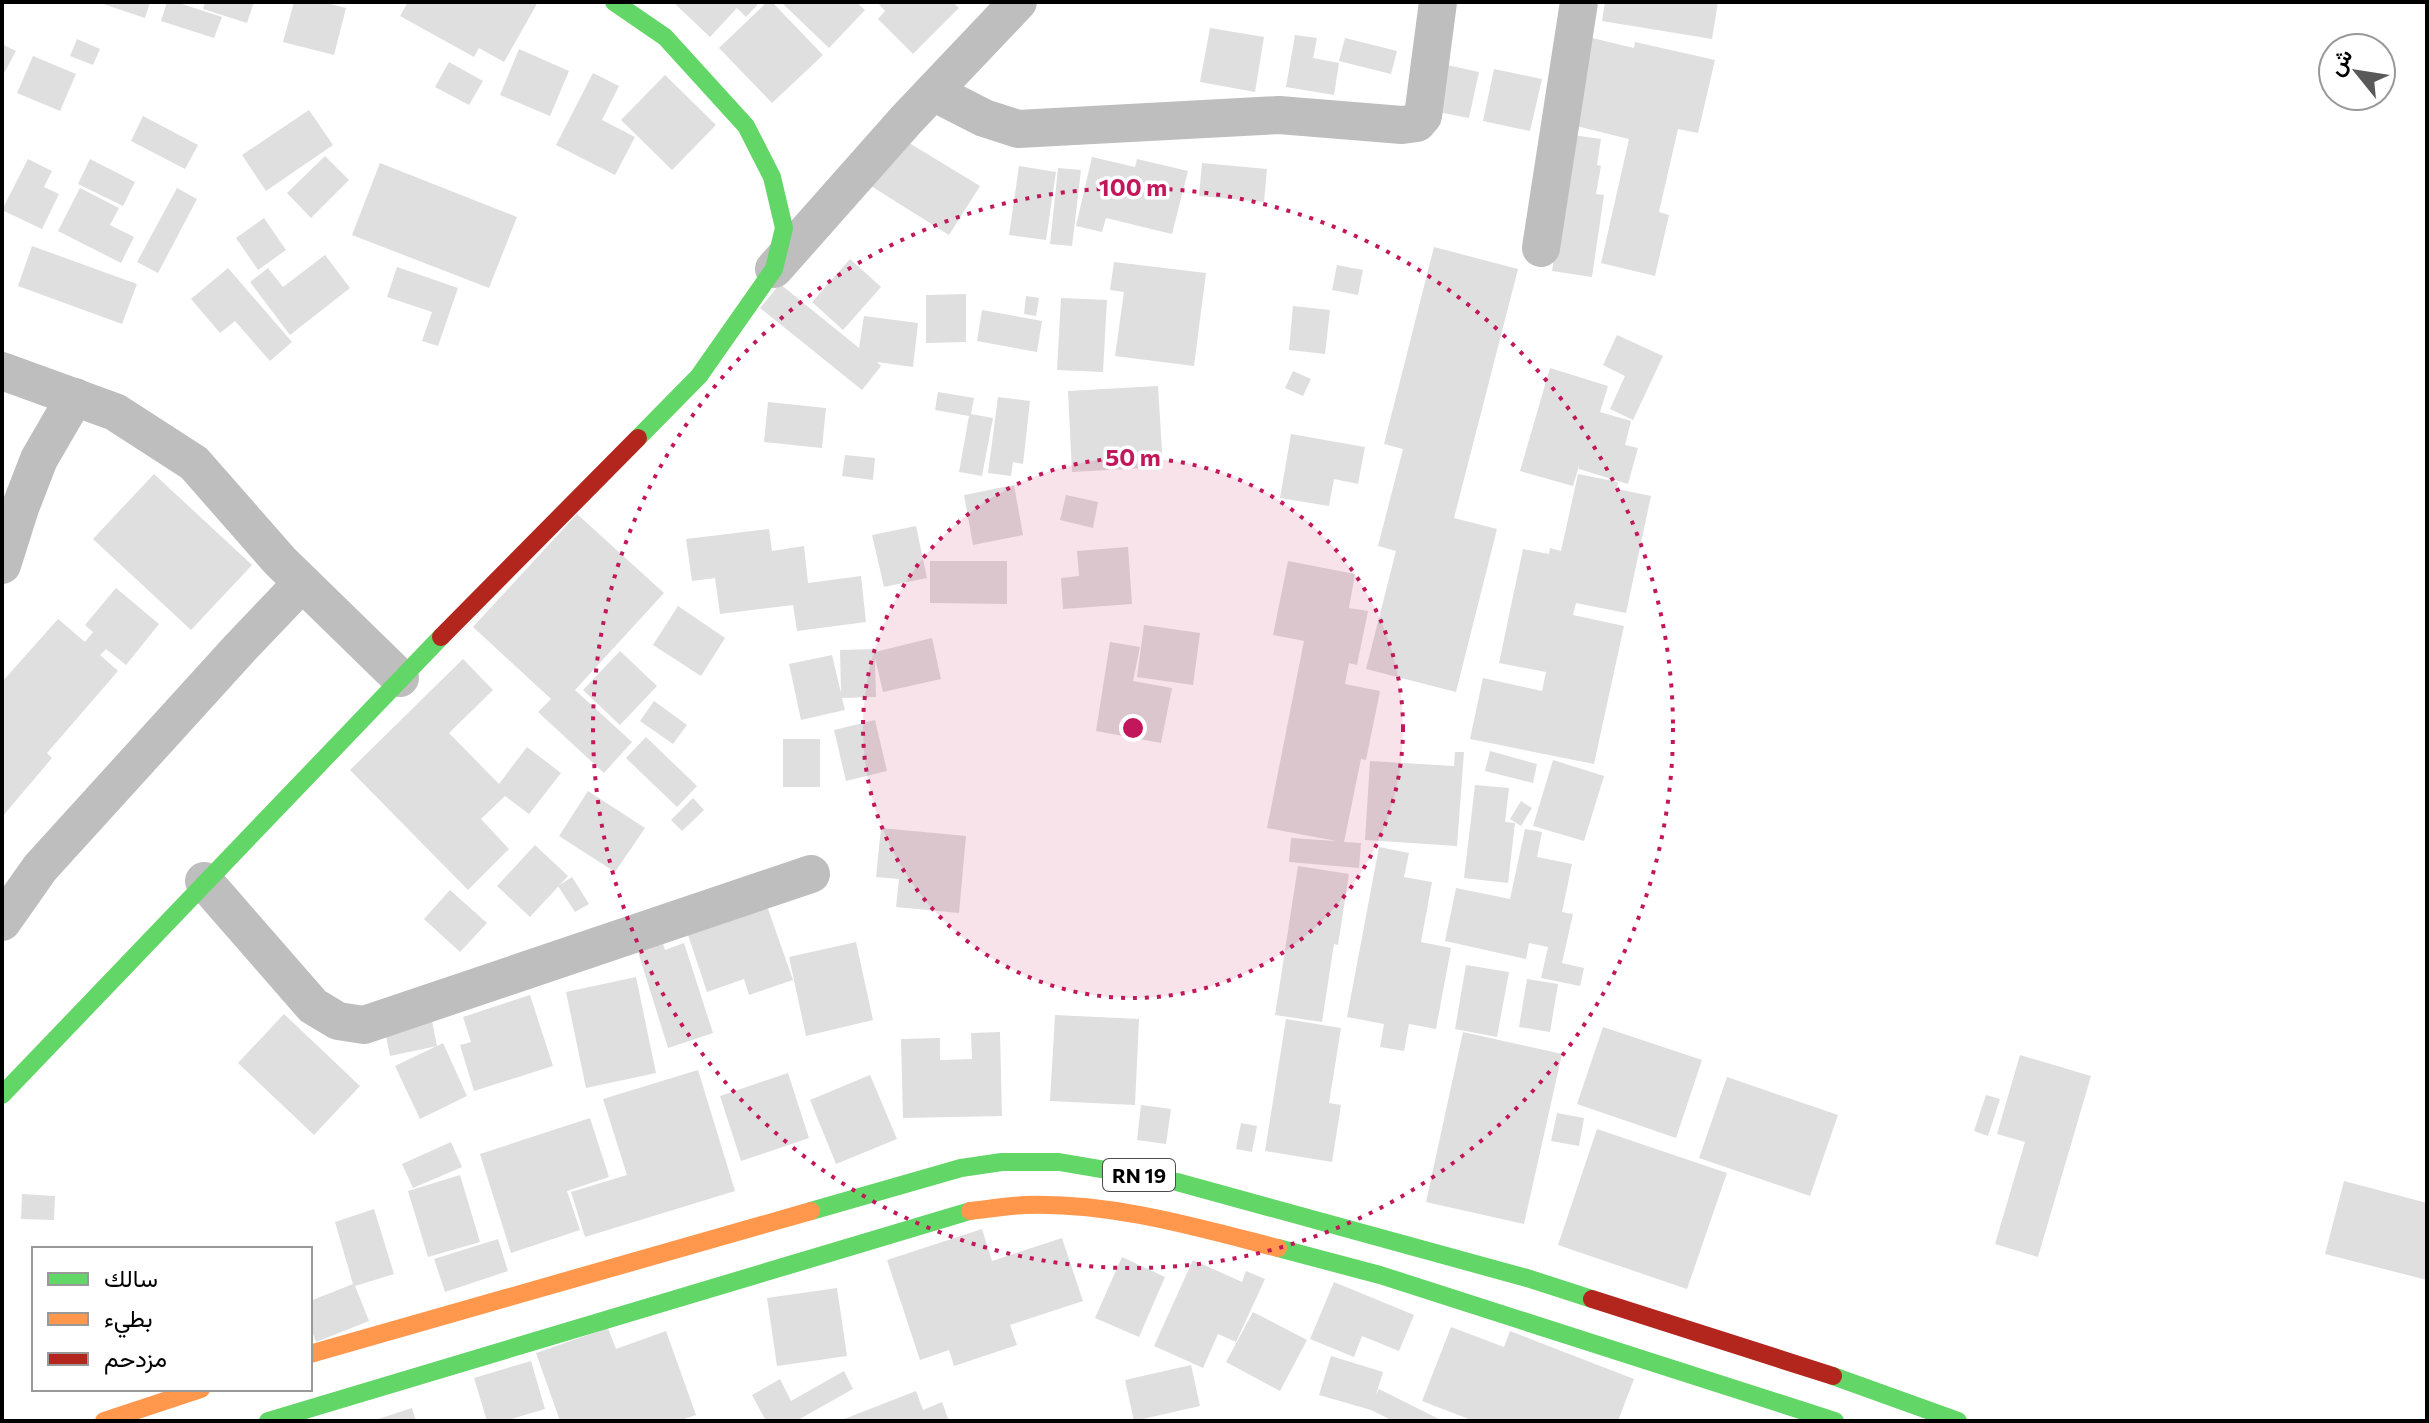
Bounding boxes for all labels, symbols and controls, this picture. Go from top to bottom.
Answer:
north arrow [2317,32,2397,112]
text: ش [2321,44,2358,80]
text: 100 m [1099,172,1167,201]
text: 50 m [1105,442,1161,471]
centre of rings [1119,714,1147,742]
road number: RN 19 [1103,1159,1175,1191]
legend [32,1247,312,1391]
text: سالك [104,1263,158,1292]
text: بطيء [104,1303,153,1338]
text: مزدحم [104,1343,167,1375]

